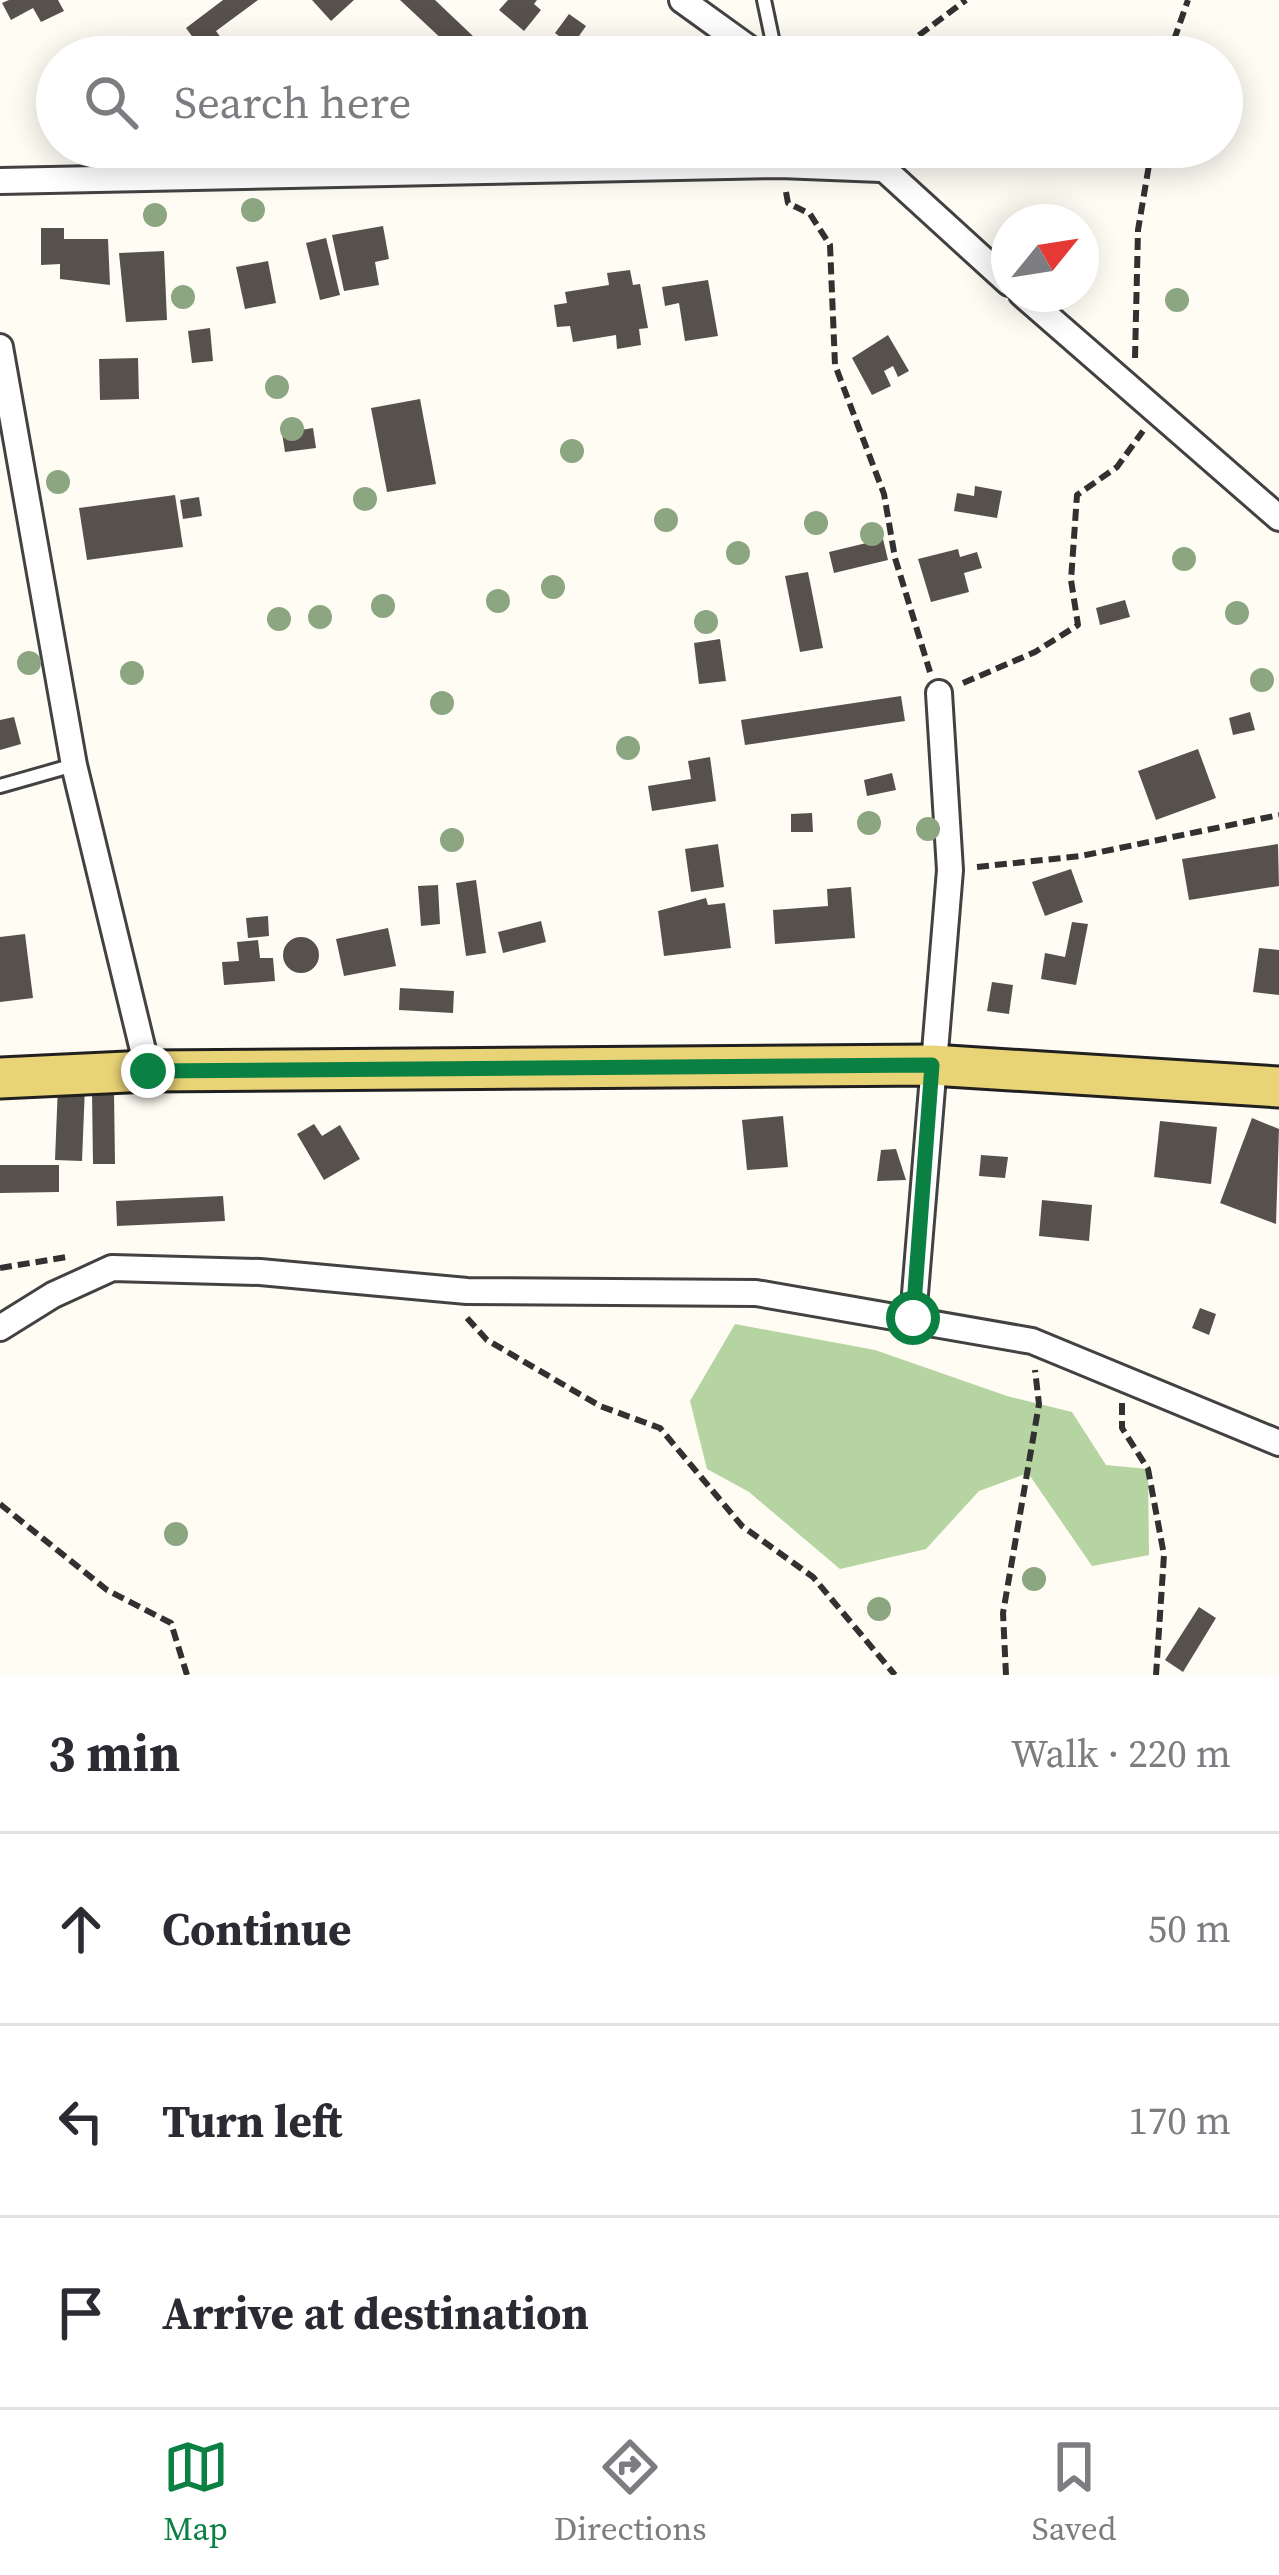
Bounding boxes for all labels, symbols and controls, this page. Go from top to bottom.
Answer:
search box [36,36,1243,168]
icon: search [78,69,144,135]
text: Search here [174,71,411,133]
north arrow [991,204,1099,312]
route end [121,1044,175,1098]
route start [886,1291,940,1345]
text: 3 min [48,1718,180,1788]
text: Walk · 220 m [1011,1727,1231,1780]
icon: ahead [48,1896,114,1962]
text: Continue [162,1898,351,1960]
text: 50 m [1148,1902,1231,1955]
icon: left [48,2088,114,2154]
text: Turn left [162,2090,342,2152]
text: 170 m [1128,2094,1231,2147]
icon: arrive [48,2280,114,2346]
text: Arrive at destination [162,2282,589,2344]
tab: Map [163,2434,229,2551]
tab: Directions [554,2434,707,2551]
tab: Saved [1032,2434,1116,2551]

